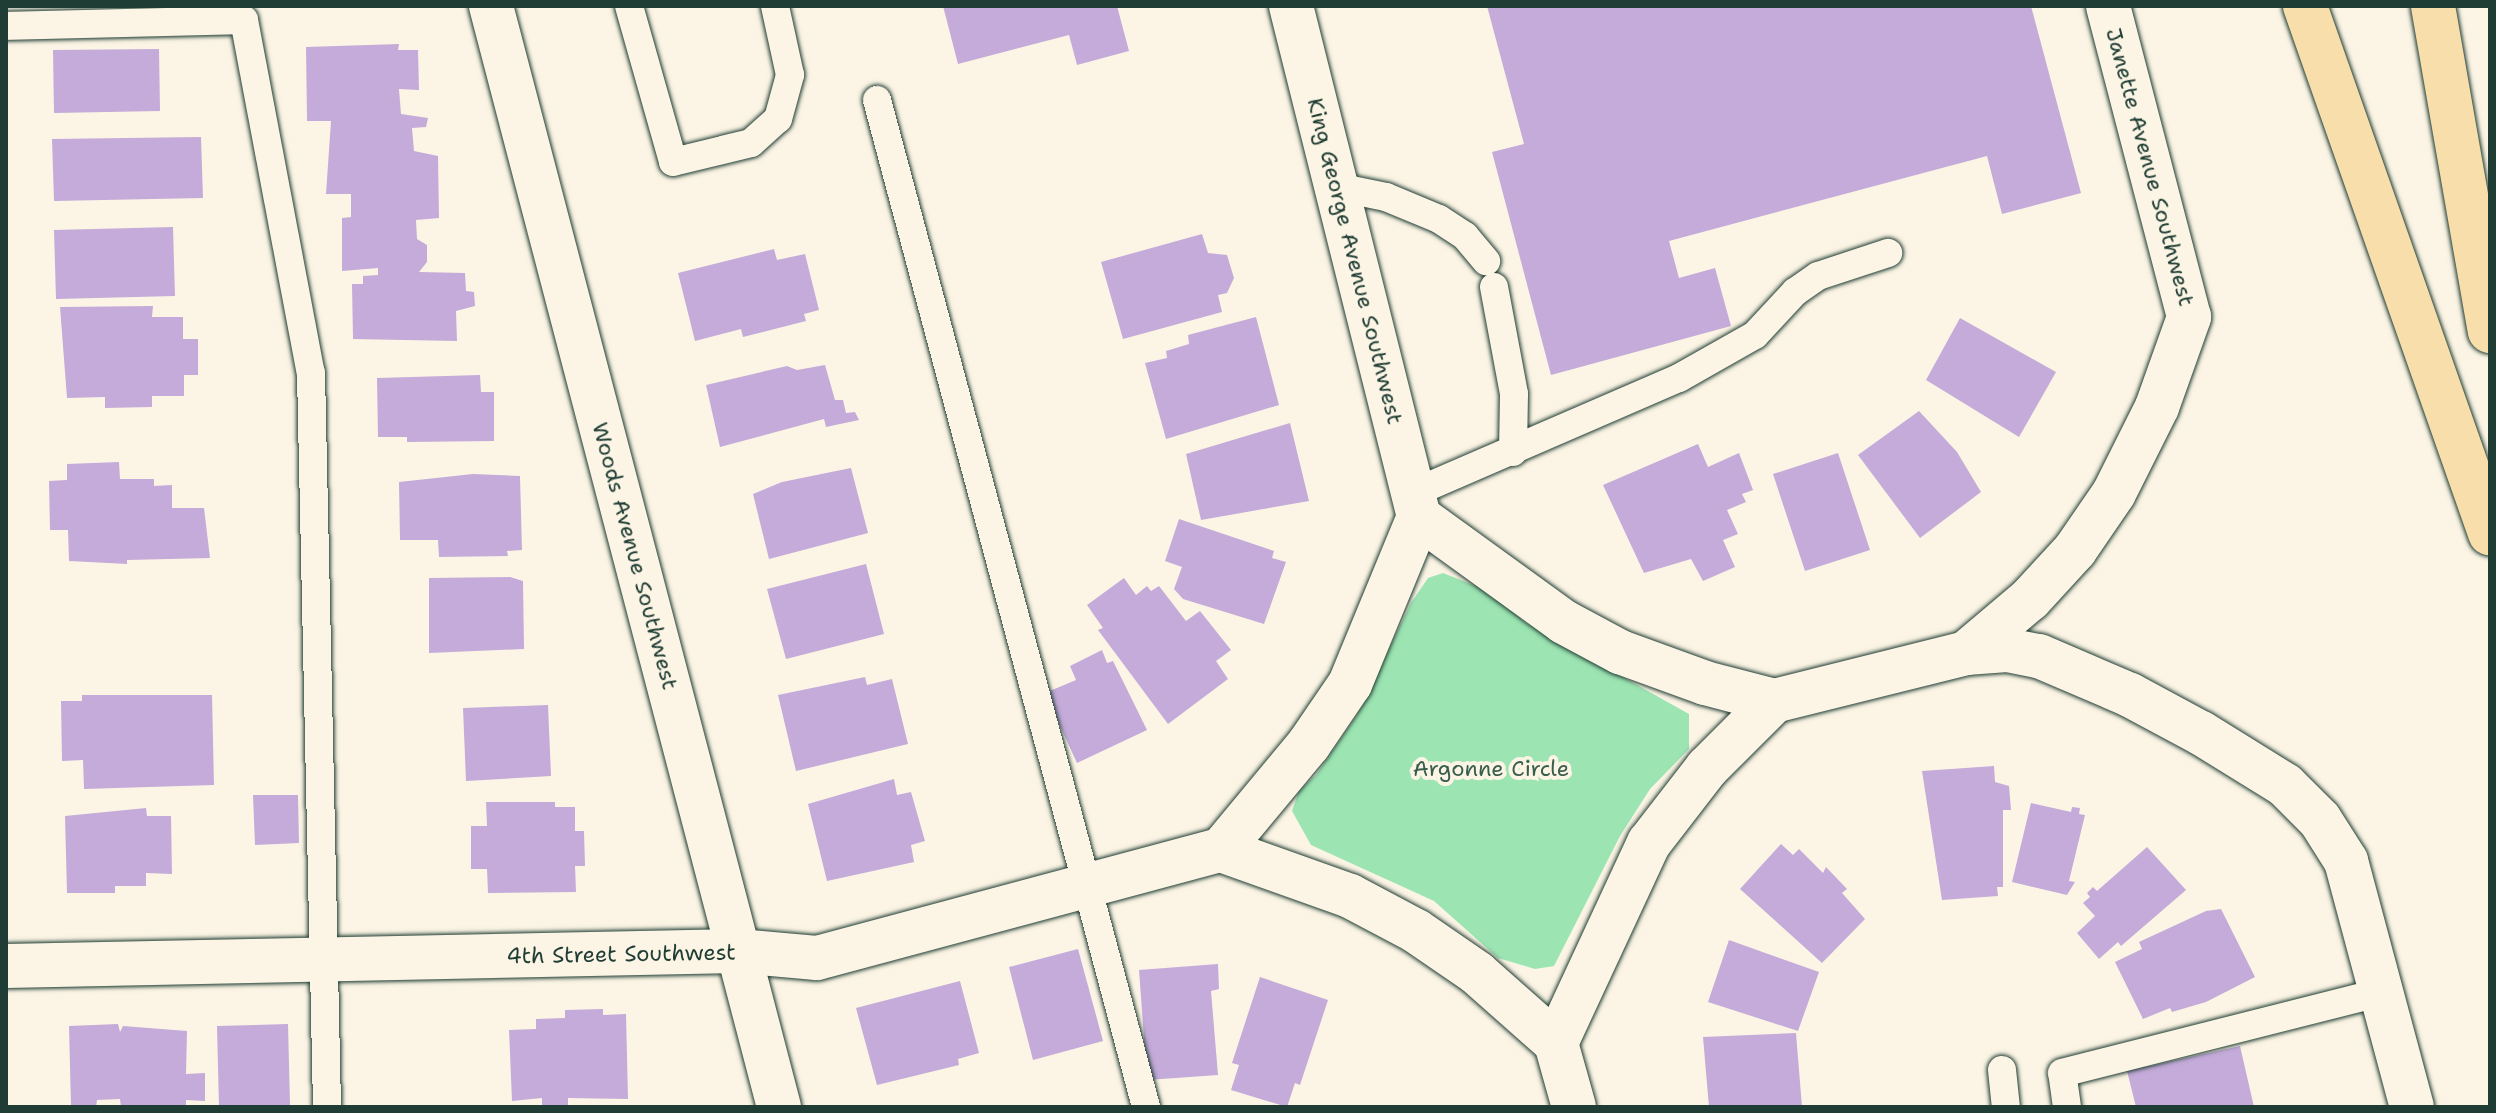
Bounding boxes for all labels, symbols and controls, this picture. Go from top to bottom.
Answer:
street label: Janette Avenue Southwest [2100,25,2200,309]
street label: King George Avenue Southwest [1302,95,1408,427]
street label: Woods Avenue Southwest [587,419,683,693]
park label: Argonne Circle [1413,756,1569,782]
street label: 4th Street Southwest [506,939,736,969]

